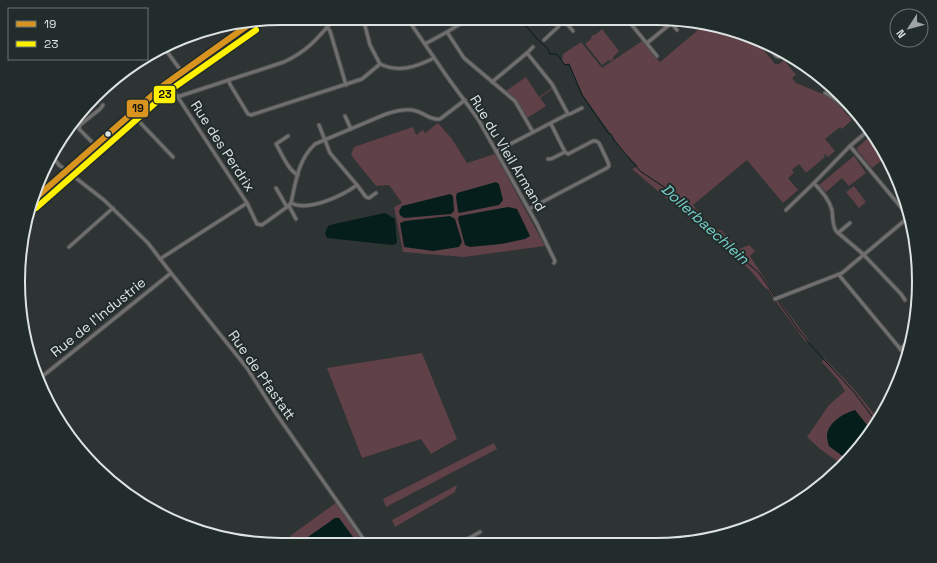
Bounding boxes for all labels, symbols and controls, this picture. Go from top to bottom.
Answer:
legend [8,8,148,60]
north arrow [889,8,929,48]
text: 19 [44,16,56,32]
text: N [893,27,909,41]
text: 23 [44,36,58,52]
line badge: 23 [153,85,176,104]
text: 23 [158,87,172,101]
street label: Rue du Vieil Armand [466,91,550,215]
street label: Rue des Perdrix [187,97,259,195]
line badge: 19 [126,99,149,118]
text: 19 [132,101,144,115]
unlabelled marker [103,129,113,139]
water label: Dollerbaechlein [657,179,754,269]
street label: Rue de l'Industrie [47,273,149,361]
street label: Rue de Pfastatt [224,327,300,423]

